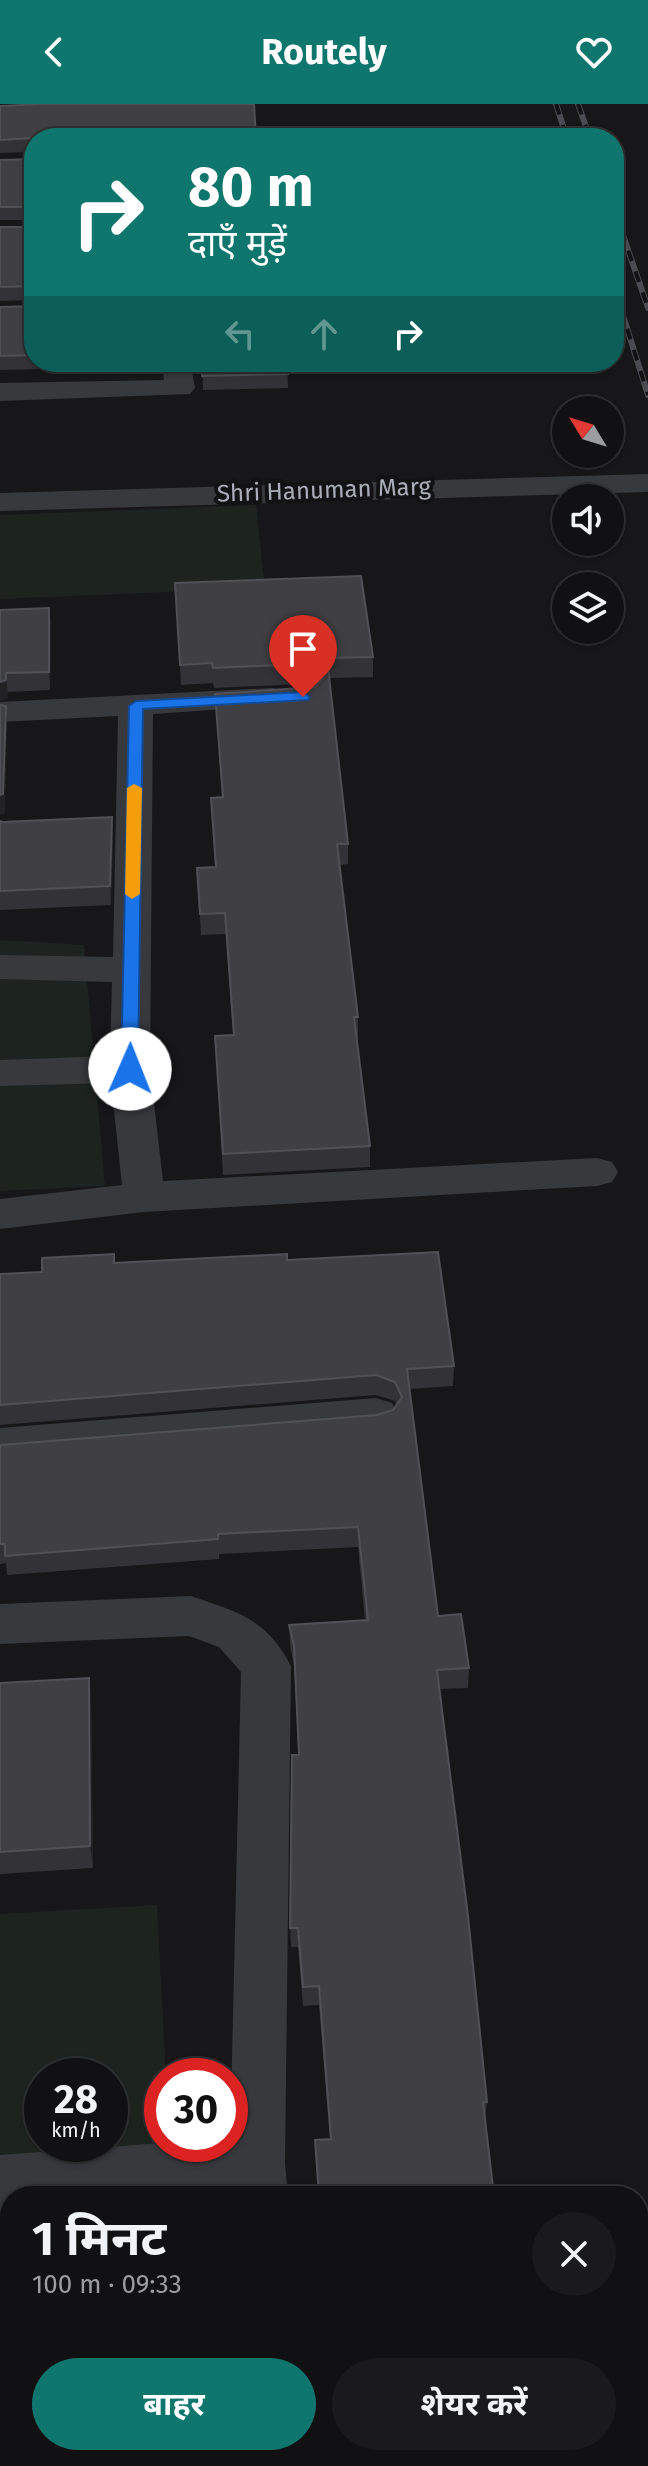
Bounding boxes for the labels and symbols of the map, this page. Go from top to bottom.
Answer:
north arrow [552,396,624,468]
street label: Shri Hanuman Marg [217,472,432,508]
pin [269,615,337,697]
position arrow [88,1027,172,1111]
speed limit sign: 30 [144,2058,248,2162]

